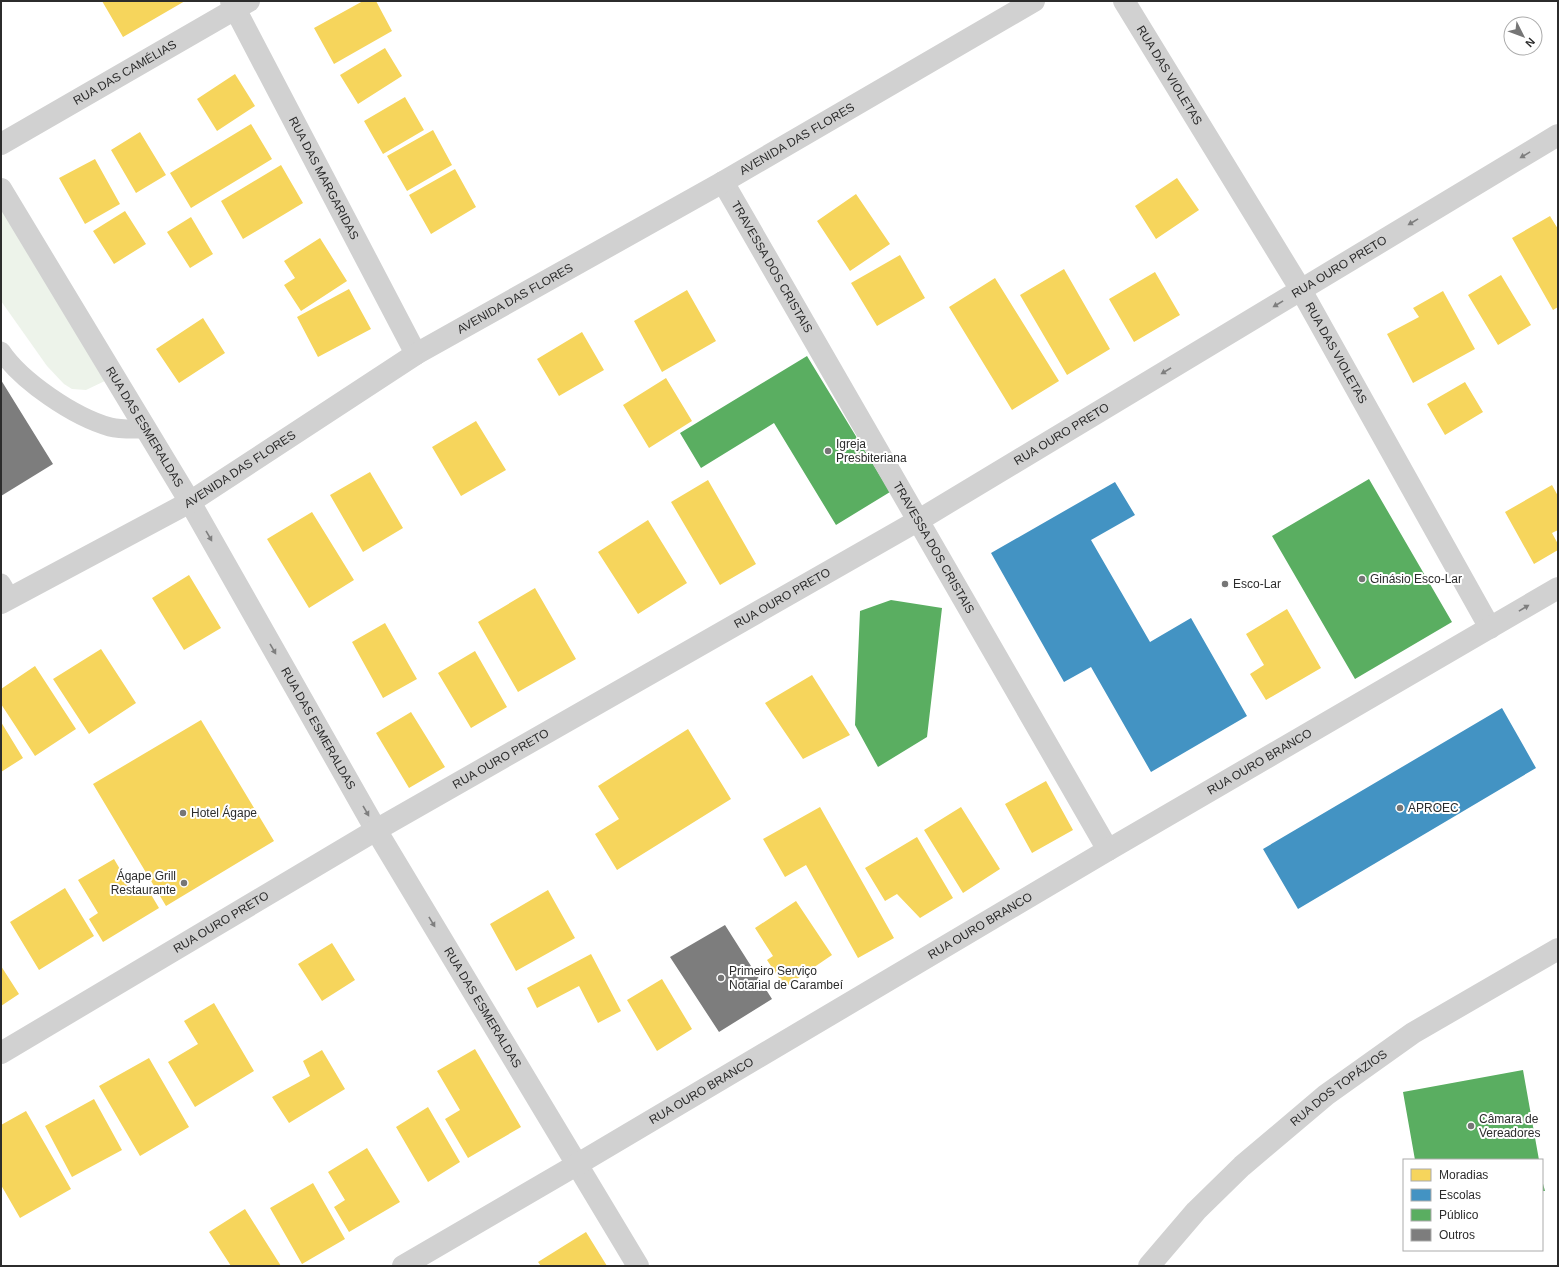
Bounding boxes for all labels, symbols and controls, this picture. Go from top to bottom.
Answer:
north arrow [1503,16,1543,56]
street label: RUA DAS VIOLETAS [1134,23,1205,127]
text: N [1523,36,1538,50]
street label: RUA DAS CAMÉLIAS [71,37,179,108]
street label: AVENIDA DAS FLORES [737,100,857,178]
street label: RUA DAS MARGARIDAS [286,114,362,242]
one-way arrow [1519,152,1531,159]
street label: TRAVESSA DOS CRISTAIS [728,199,815,335]
one-way arrow [1407,219,1419,226]
street label: RUA OURO PRETO [1289,233,1389,301]
street label: AVENIDA DAS FLORES [455,260,575,337]
one-way arrow [1273,300,1283,308]
street label: RUA DAS VIOLETAS [1302,300,1370,406]
street label: RUA DAS ESMERALDAS [103,364,186,490]
one-way arrow [1161,367,1171,375]
street label: RUA OURO PRETO [1011,400,1112,468]
street label: AVENIDA DAS FLORES [182,428,298,511]
place label: Igreja Presbiteriana [836,437,907,465]
marker: Igreja Presbiteriana [823,446,833,456]
street label: TRAVESSA DOS CRISTAIS [890,479,977,616]
one-way arrow [206,530,212,542]
street label: RUA OURO PRETO [732,565,833,631]
place label: Ginásio Esco-Lar [1370,572,1462,586]
marker: Ginásio Esco-Lar [1357,574,1367,584]
place label: Esco-Lar [1233,577,1281,591]
marker: Esco-Lar [1220,579,1230,589]
one-way arrow [1518,605,1530,612]
one-way arrow [270,643,277,655]
street label: RUA DAS ESMERALDAS [278,665,359,792]
street label: RUA OURO PRETO [450,726,551,792]
street label: RUA OURO BRANCO [1205,726,1314,798]
place label: APROEC [1408,801,1459,815]
marker: APROEC [1395,803,1405,813]
place label: Hotel Ágape [191,805,257,820]
one-way arrow [362,805,369,817]
marker: Hotel Ágape [178,808,188,818]
place label: Ágape Grill Restaurante [111,868,176,897]
marker: Ágape Grill Restaurante [179,878,189,888]
street label: RUA OURO PRETO [171,888,271,956]
street label: RUA OURO BRANCO [925,889,1035,962]
one-way arrow [429,916,436,928]
street label: RUA DAS ESMERALDAS [441,945,524,1071]
place label: Primeiro Serviço Notarial de Carambeí [729,964,844,992]
marker: Primeiro Serviço Notarial de Carambeí [716,973,726,983]
street label: RUA DOS TOPÁZIOS [1287,1047,1390,1129]
street label: RUA OURO BRANCO [647,1055,756,1127]
place label: Câmara de Vereadores [1479,1112,1540,1140]
marker: Câmara de Vereadores [1466,1121,1476,1131]
legend [1403,1159,1543,1251]
text: Moradias [1439,1168,1488,1182]
text: Escolas [1439,1188,1481,1202]
text: Público [1439,1208,1479,1222]
text: Outros [1439,1228,1475,1242]

